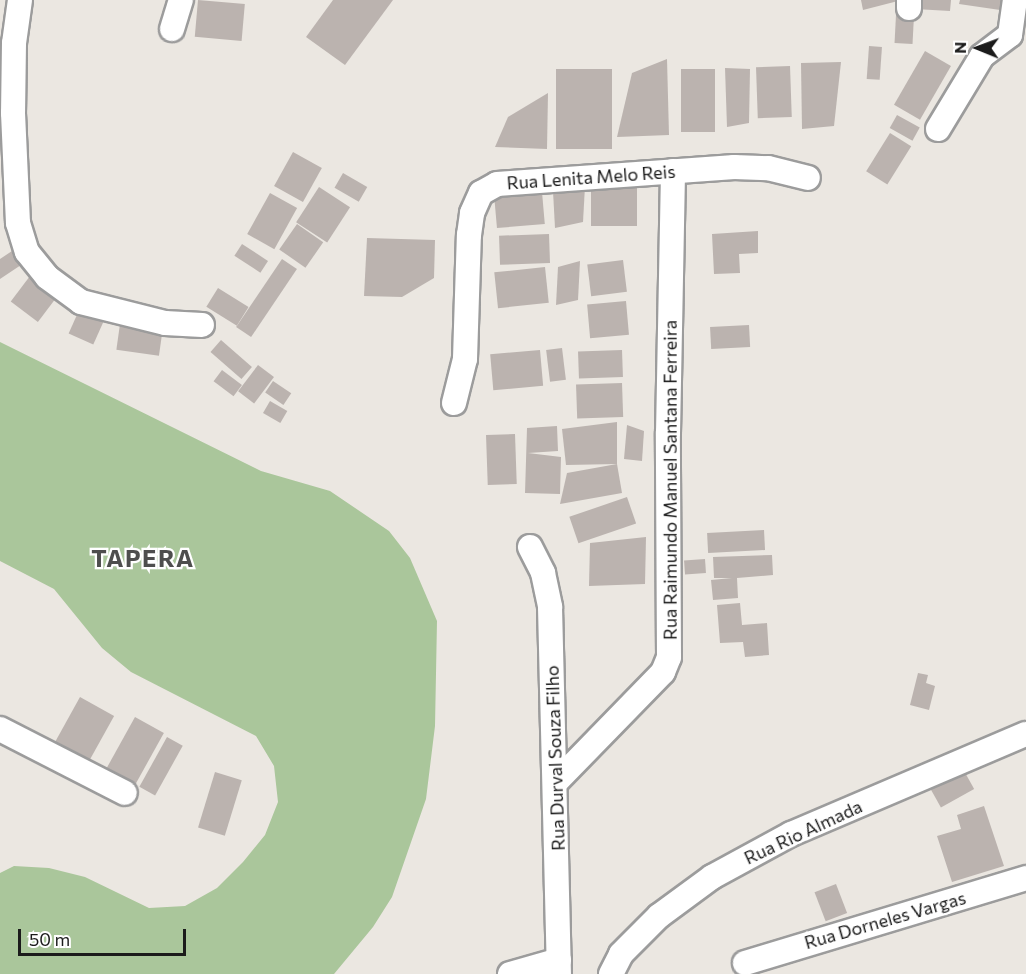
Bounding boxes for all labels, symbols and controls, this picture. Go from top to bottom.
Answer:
north arrow [948,18,1008,78]
text: N [950,42,969,54]
street label: Rua Lenita Melo Reis [506,160,676,194]
street label: Rua Raimundo Manuel Santana Ferreira [659,320,681,640]
district label: TAPERA [91,544,195,572]
street label: Rua Durval Souza Filho [541,665,569,851]
street label: Rua Rio Almada [741,795,865,869]
street label: Rua Dorneles Vargas [802,887,968,953]
scale bar [21,917,189,955]
text: 50 m [29,928,70,950]

